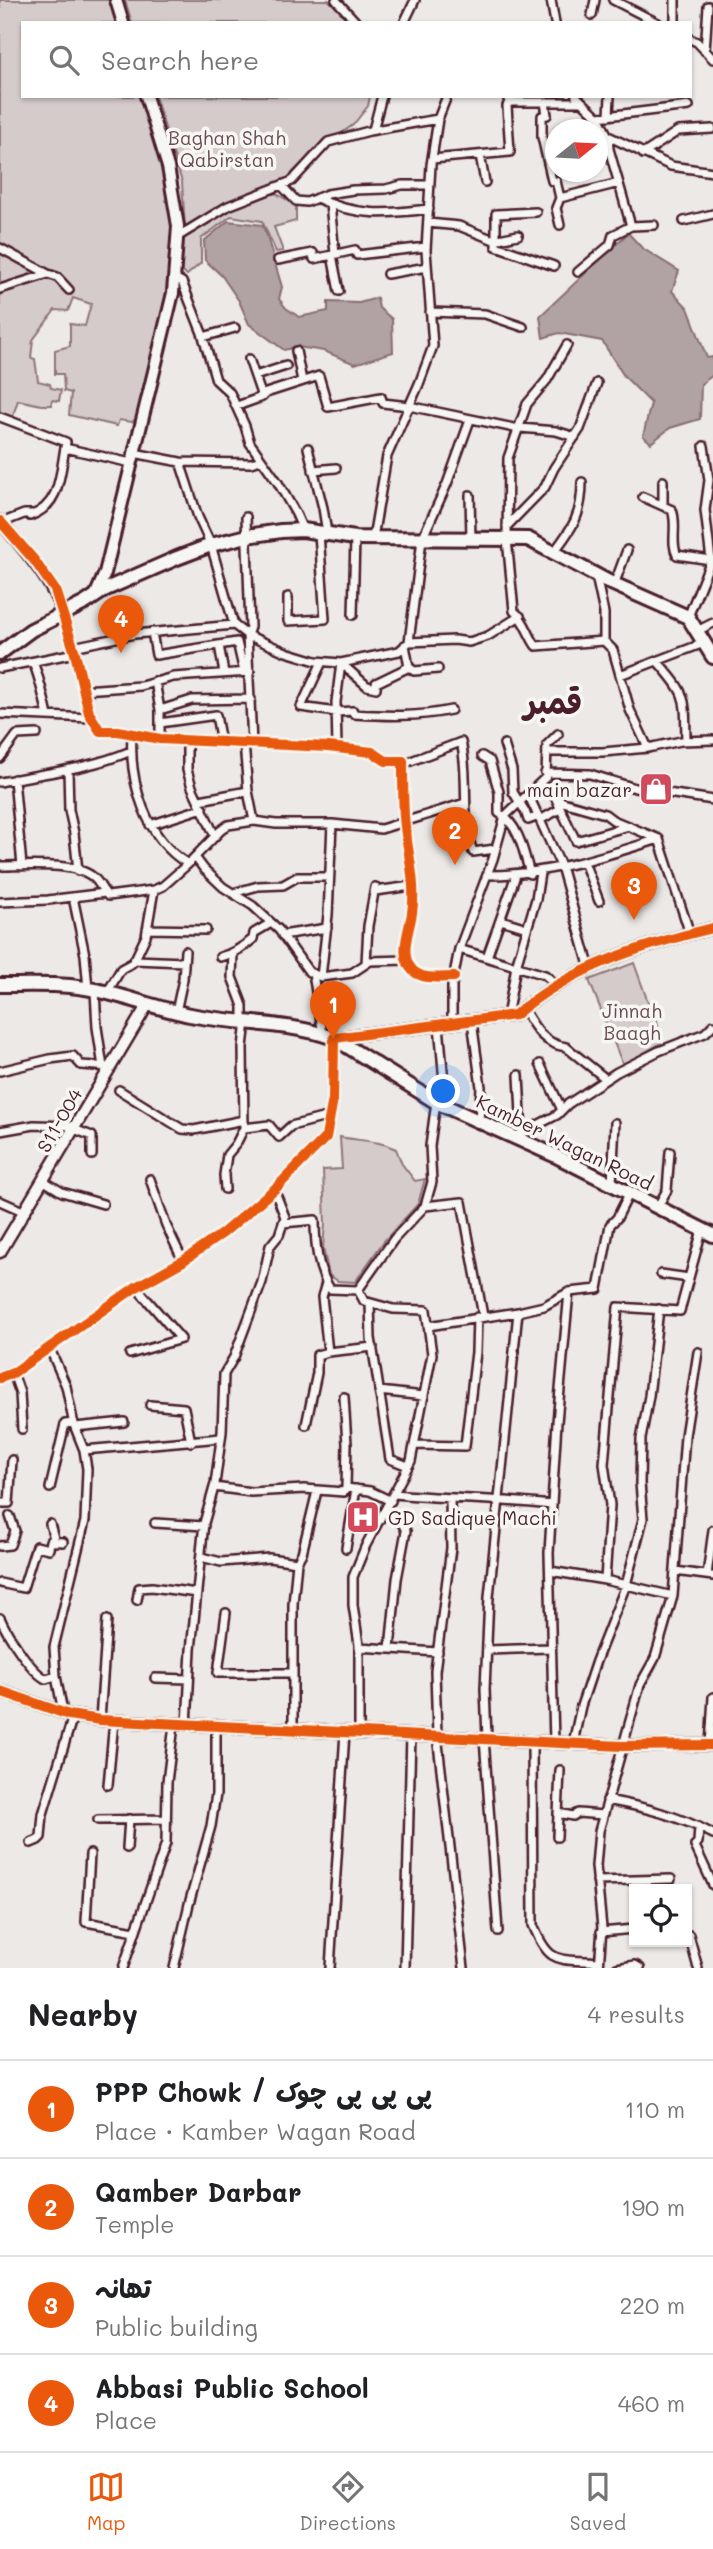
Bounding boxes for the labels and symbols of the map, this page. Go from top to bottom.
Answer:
north arrow [545,119,608,182]
park label: Baghan Shah Qabirstan [168,125,286,172]
pin: 4 [98,595,144,653]
district label: قمبر [521,679,582,723]
shop icon: main bazar [637,770,675,808]
place label: main bazar [527,777,632,802]
pin: 2 [432,807,478,865]
pin: 3 [611,862,657,920]
pin: 1 [310,981,356,1039]
park label: Jinnah Baagh [602,998,662,1045]
your location [426,1074,460,1108]
street label: S11-004 [31,1083,87,1157]
street label: Kamber Wagan Road [473,1088,657,1196]
hospital icon: GD Sadique Machi [344,1498,382,1536]
place label: GD Sadique Machi [388,1505,557,1530]

